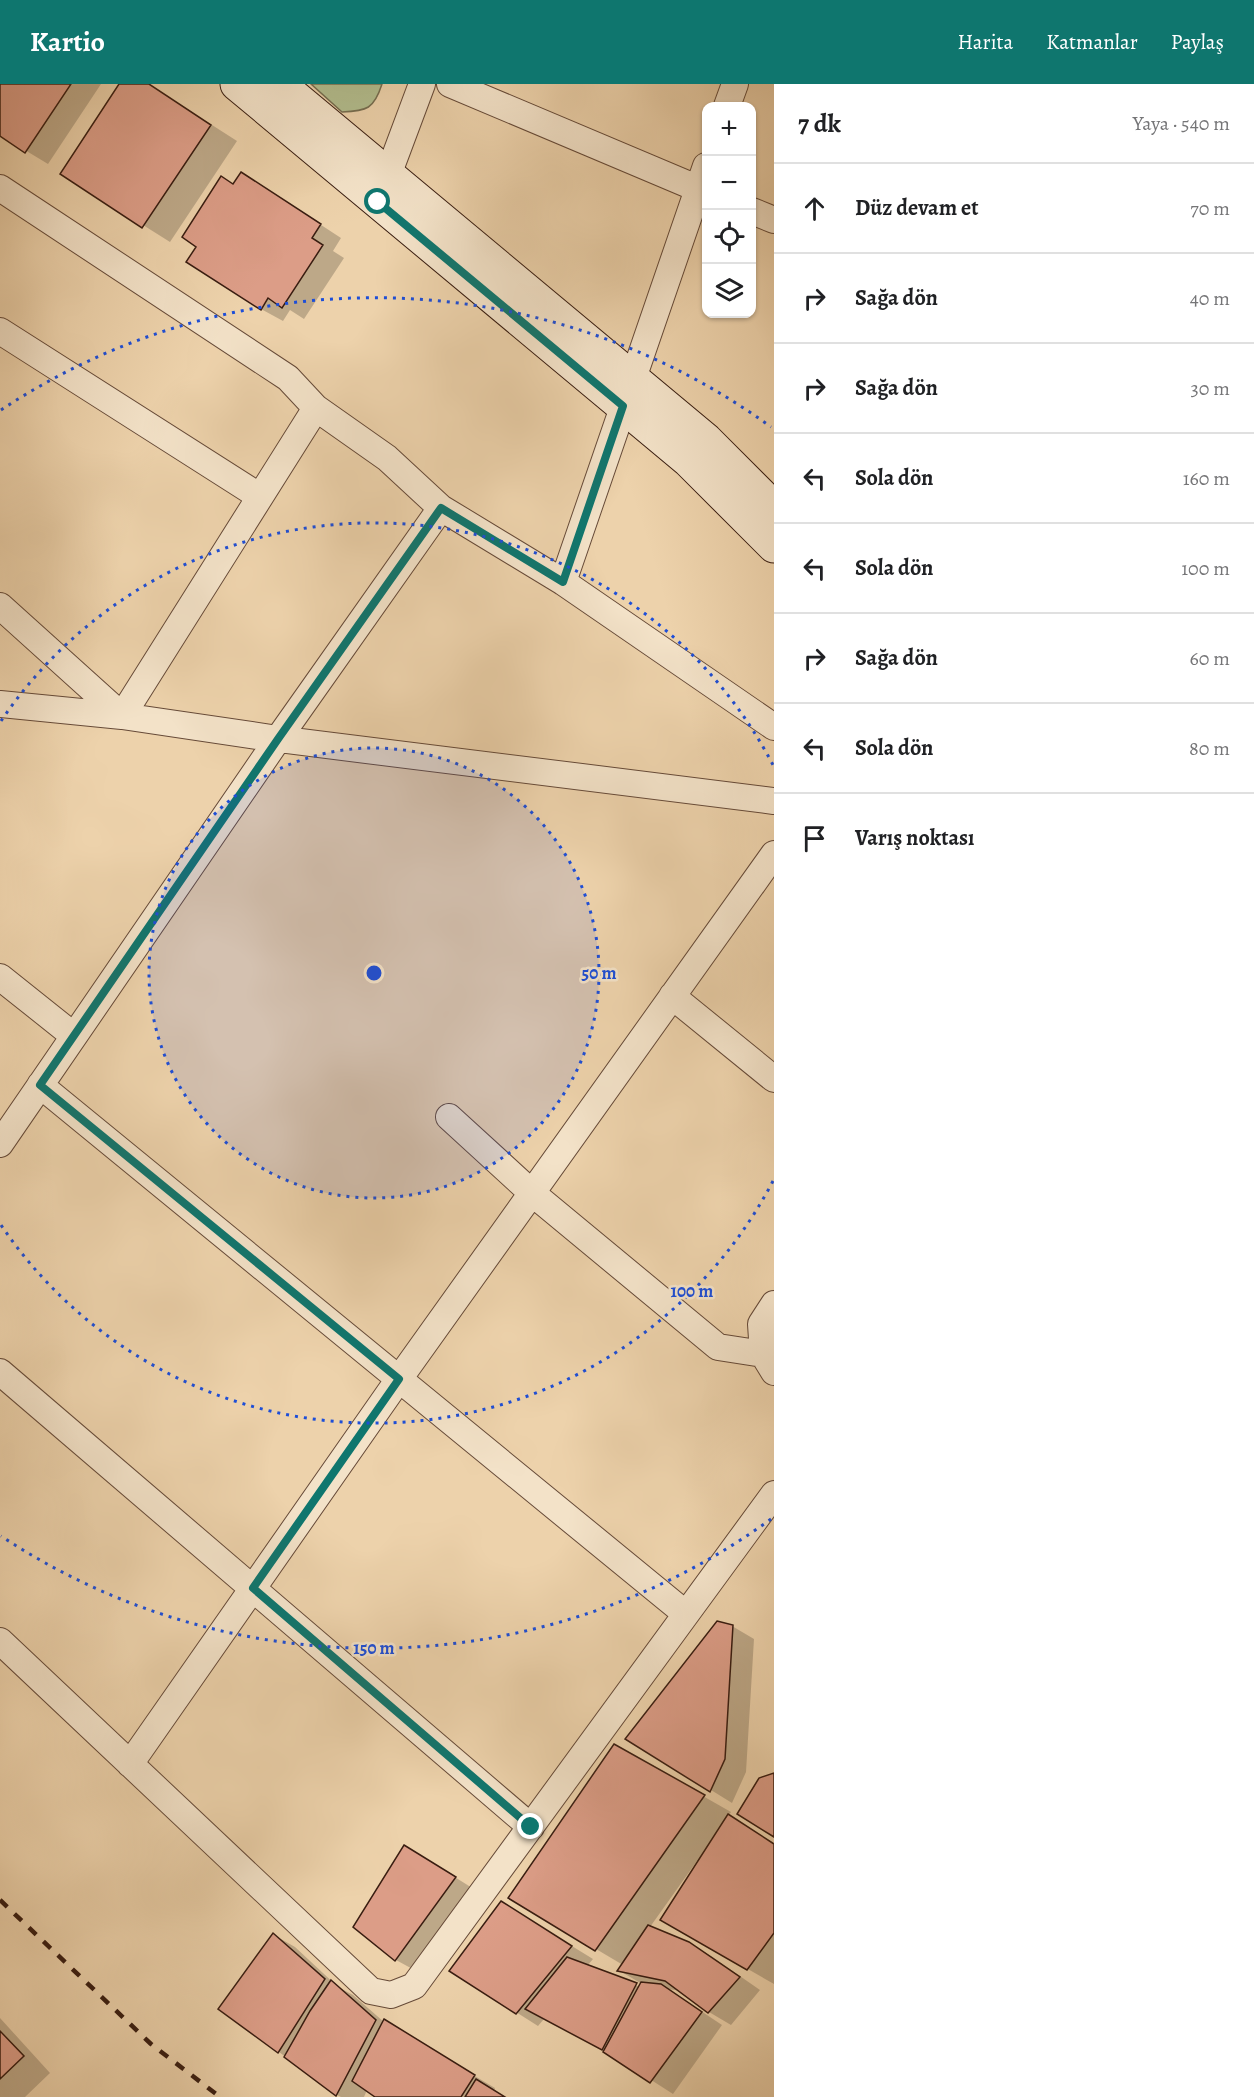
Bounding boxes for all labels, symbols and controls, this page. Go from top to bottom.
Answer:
text: Kartio [30,23,105,61]
text: Harita [957,28,1013,56]
text: Katmanlar [1046,28,1138,56]
text: Paylaş [1171,28,1224,56]
map controls [702,102,756,318]
button: + [702,102,756,156]
text: 7 dk [798,106,841,141]
text: Yaya · 540 m [1133,110,1230,137]
button: − [702,156,756,210]
route start [364,188,390,214]
icon: ahead [798,192,831,225]
text: Düz devam et [855,193,978,223]
text: 70 m [1190,195,1230,222]
button: locate [702,210,756,264]
button: layers [702,264,756,318]
icon: right [798,282,831,315]
text: Sağa dön [855,283,938,313]
text: 40 m [1190,285,1230,312]
icon: right [798,372,831,405]
text: Sağa dön [855,373,938,403]
text: 30 m [1190,375,1230,402]
icon: left [798,462,831,495]
text: Sola dön [855,463,933,493]
text: 160 m [1183,465,1230,492]
icon: left [798,552,831,585]
text: Sola dön [855,553,933,583]
text: 100 m [1181,555,1230,582]
icon: right [798,642,831,675]
text: Sağa dön [855,643,938,673]
text: 60 m [1190,645,1230,672]
icon: left [798,732,831,765]
text: Sola dön [855,733,933,763]
text: 80 m [1189,735,1230,762]
icon: arrive [798,822,831,855]
text: Varış noktası [855,823,974,853]
text: 50 m [582,961,616,985]
centre of rings [364,963,384,983]
text: 100 m [671,1279,713,1303]
text: 150 m [353,1636,395,1660]
route end [517,1813,543,1839]

